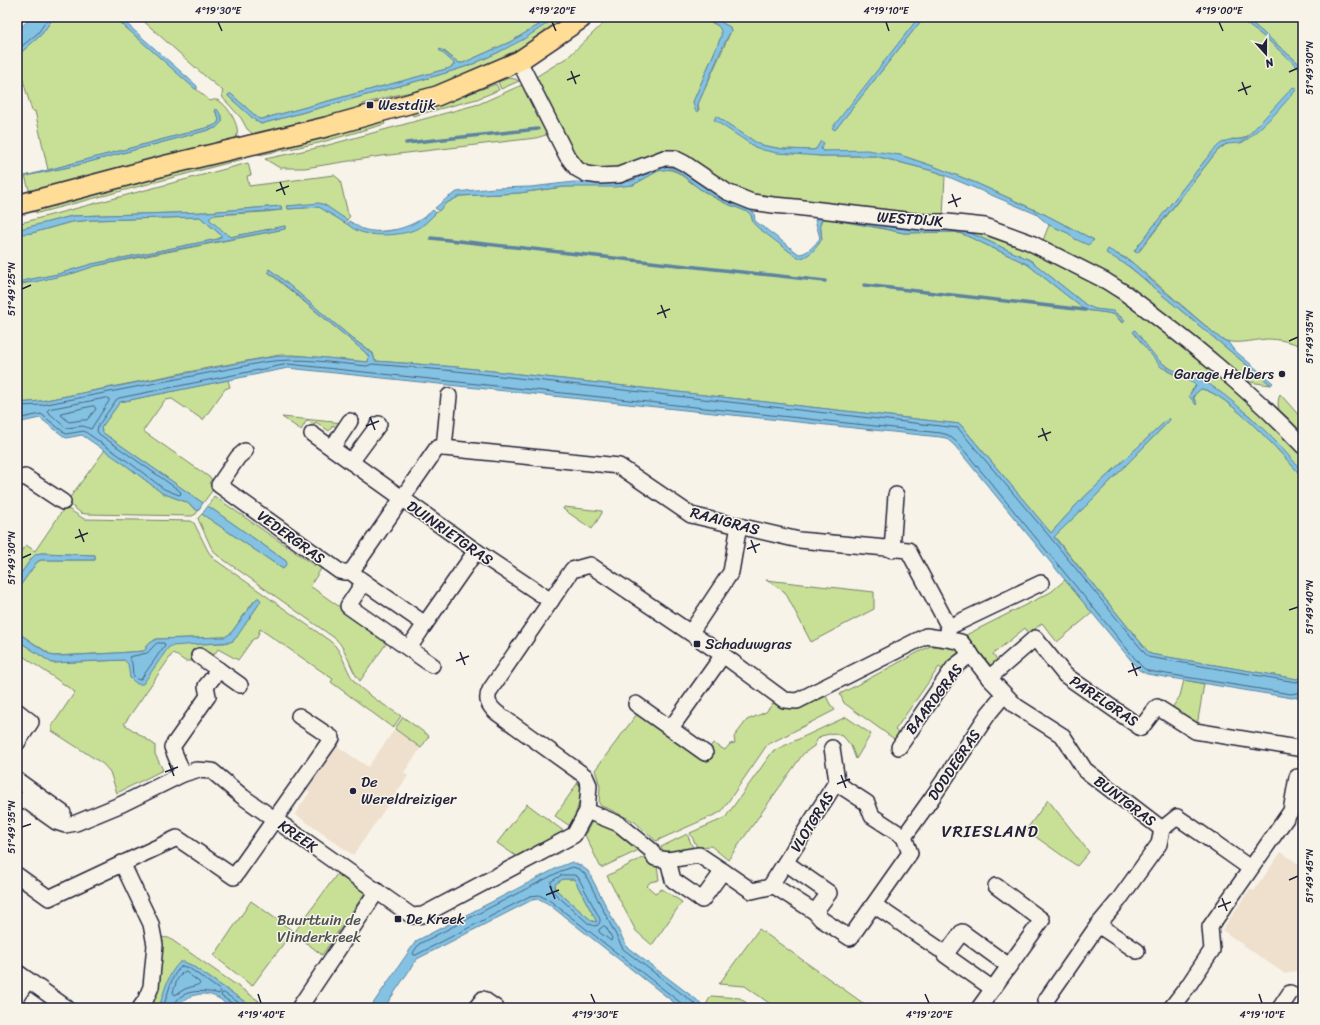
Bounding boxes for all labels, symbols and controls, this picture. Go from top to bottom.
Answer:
text: 4°19'30"E [195,2,243,20]
text: 4°19'20"E [529,2,577,20]
text: 4°19'10"E [864,2,910,20]
text: 4°19'00"E [1195,2,1244,20]
north arrow [1246,34,1286,74]
text: 51°49'30"N [1301,41,1319,95]
text: N [1262,52,1277,73]
place label: Westdijk [378,92,436,118]
marker: Westdijk [365,100,375,110]
street label: WESTDIJK [876,204,944,234]
text: 51°49'25"N [3,262,21,316]
text: 51°49'35"N [1301,310,1319,364]
place label: Garage Helbers [1174,361,1275,387]
marker: Garage Helbers [1277,369,1287,379]
street label: DUINRIETGRAS [401,493,499,573]
street label: RAAIGRAS [687,499,763,543]
street label: VEDERGRAS [252,503,330,571]
text: 51°49'30"N [3,531,21,585]
text: 51°49'40"N [1301,580,1319,634]
place label: Schaduwgras [705,631,792,657]
marker: Schaduwgras [692,639,702,649]
street label: BAARDGRAS [899,658,969,740]
street label: PARELGRAS [1064,668,1144,734]
street label: DODDEGRAS [921,724,987,806]
place label: De Wereldreiziger [361,769,457,812]
street label: BUNTGRAS [1088,769,1162,833]
marker: De Wereldreiziger [348,786,358,796]
street label: VLOTGRAS [783,787,841,857]
text: 51°49'35"N [3,800,21,854]
street label: KREEK [273,813,323,859]
district label: VRIESLAND [941,816,1039,846]
text: 51°49'45"N [1301,849,1319,903]
place label: De Kreek [406,906,465,932]
park label: Buurttuin de Vlinderkreek [277,907,362,950]
marker: De Kreek [393,914,403,924]
text: 4°19'40"E [238,1006,286,1024]
text: 4°19'30"E [572,1006,620,1024]
text: 4°19'20"E [906,1006,954,1024]
text: 4°19'10"E [1240,1006,1286,1024]

